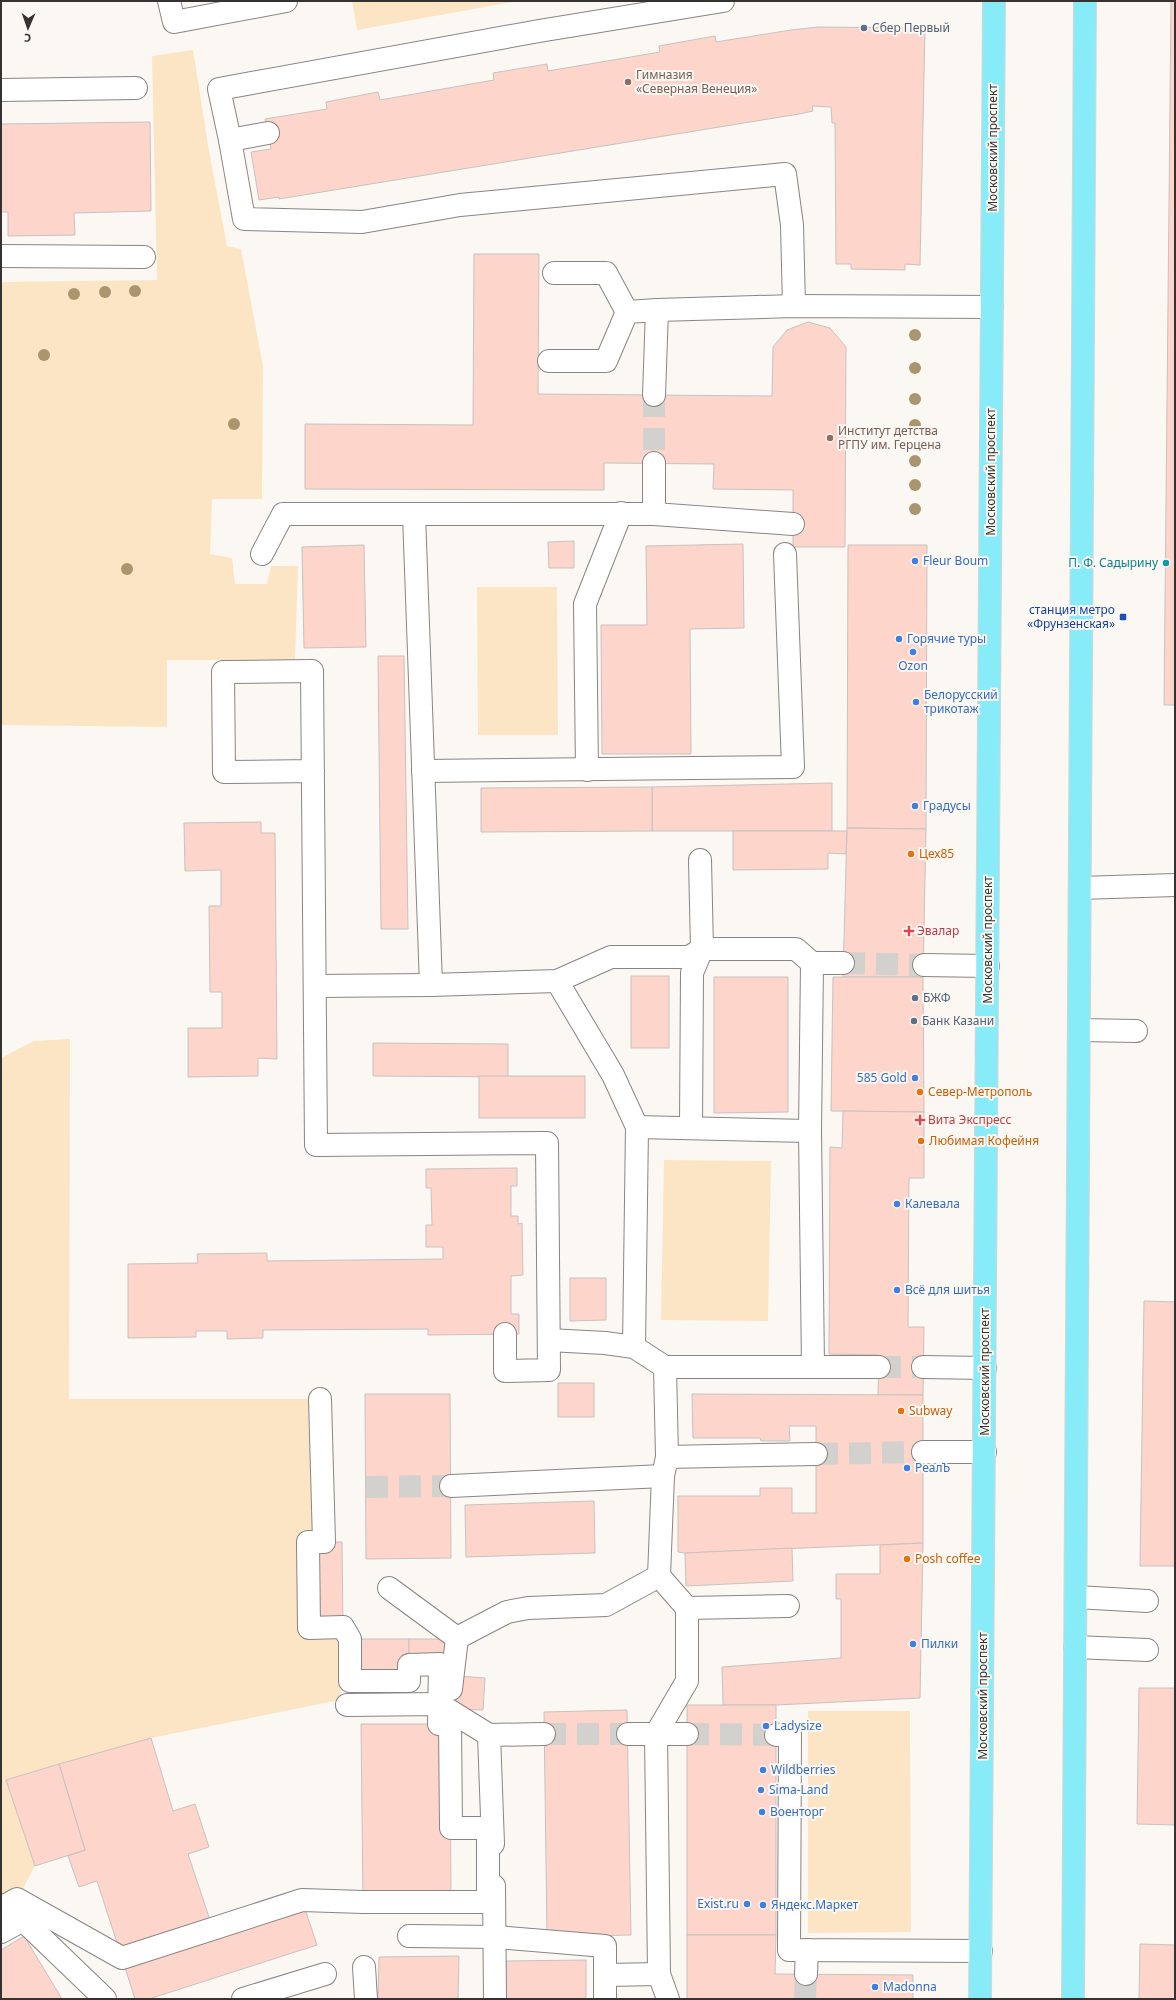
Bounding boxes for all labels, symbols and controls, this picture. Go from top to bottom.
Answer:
north arrow [8,8,48,48]
place label: Сбер Первый [872,19,950,36]
marker: Сбер Первый [859,23,869,33]
text: С [24,31,31,46]
place label: Гимназия «Северная Венеция» [636,66,757,97]
marker: Гимназия «Северная Венеция» [623,77,633,87]
street label: Московский проспект [984,84,1001,212]
street label: Московский проспект [982,408,999,536]
place label: Институт детства РГПУ им. Герцена [838,422,941,453]
marker: Институт детства РГПУ им. Герцена [825,433,835,443]
place label: Fleur Boum [923,552,988,569]
place label: П. Ф. Садырину [1068,554,1159,571]
marker: Fleur Boum [910,556,920,566]
marker: П. Ф. Садырину [1161,558,1171,568]
place label: станция метро «Фрунзенская» [1027,601,1115,632]
marker: станция метро «Фрунзенская» [1118,612,1128,622]
place label: Горячие туры [907,630,986,647]
marker: Горячие туры [894,634,904,644]
marker: Ozon [908,647,918,657]
place label: Ozon [898,657,928,674]
place label: Белорусский трикотаж [924,686,998,717]
marker: Белорусский трикотаж [911,697,921,707]
place label: Градусы [923,797,971,814]
marker: Градусы [910,801,920,811]
place label: Цех85 [919,845,954,862]
marker: Цех85 [906,849,916,859]
street label: Московский проспект [979,876,996,1004]
place label: Эвалар [917,922,959,939]
marker: Эвалар [904,926,914,936]
place label: БЖФ [923,989,951,1006]
marker: БЖФ [910,993,920,1003]
place label: Банк Казани [922,1012,994,1029]
marker: Банк Казани [909,1016,919,1026]
place label: 585 Gold [857,1069,907,1086]
marker: 585 Gold [910,1073,920,1083]
place label: Север-Метрополь [928,1083,1032,1100]
marker: Север-Метрополь [915,1087,925,1097]
place label: Вита Экспресс [928,1111,1011,1128]
marker: Вита Экспресс [915,1115,925,1125]
place label: Любимая Кофейня [929,1132,1039,1149]
marker: Любимая Кофейня [916,1136,926,1146]
place label: Калевала [905,1195,960,1212]
marker: Калевала [892,1199,902,1209]
place label: Всё для шитья [905,1281,990,1298]
marker: Всё для шитья [892,1285,902,1295]
street label: Московский проспект [976,1308,993,1436]
place label: Subway [909,1402,953,1419]
marker: Subway [896,1406,906,1416]
place label: РеалЪ [915,1459,950,1476]
marker: РеалЪ [902,1463,912,1473]
place label: Posh coffee [915,1550,981,1567]
marker: Posh coffee [902,1554,912,1564]
street label: Московский проспект [974,1632,991,1760]
place label: Пилки [921,1635,958,1652]
marker: Пилки [908,1639,918,1649]
place label: Ladysize [774,1717,822,1734]
marker: Ladysize [761,1721,771,1731]
place label: Wildberries [771,1761,836,1778]
marker: Wildberries [758,1765,768,1775]
place label: Sima-Land [769,1781,828,1798]
marker: Sima-Land [756,1785,766,1795]
place label: Военторг [770,1803,824,1820]
marker: Военторг [757,1807,767,1817]
place label: Exist.ru [697,1895,739,1912]
place label: Яндекс.Маркет [771,1896,859,1913]
marker: Exist.ru [742,1899,752,1909]
marker: Яндекс.Маркет [758,1900,768,1910]
place label: Madonna [883,1978,937,1995]
marker: Madonna [870,1982,880,1992]

